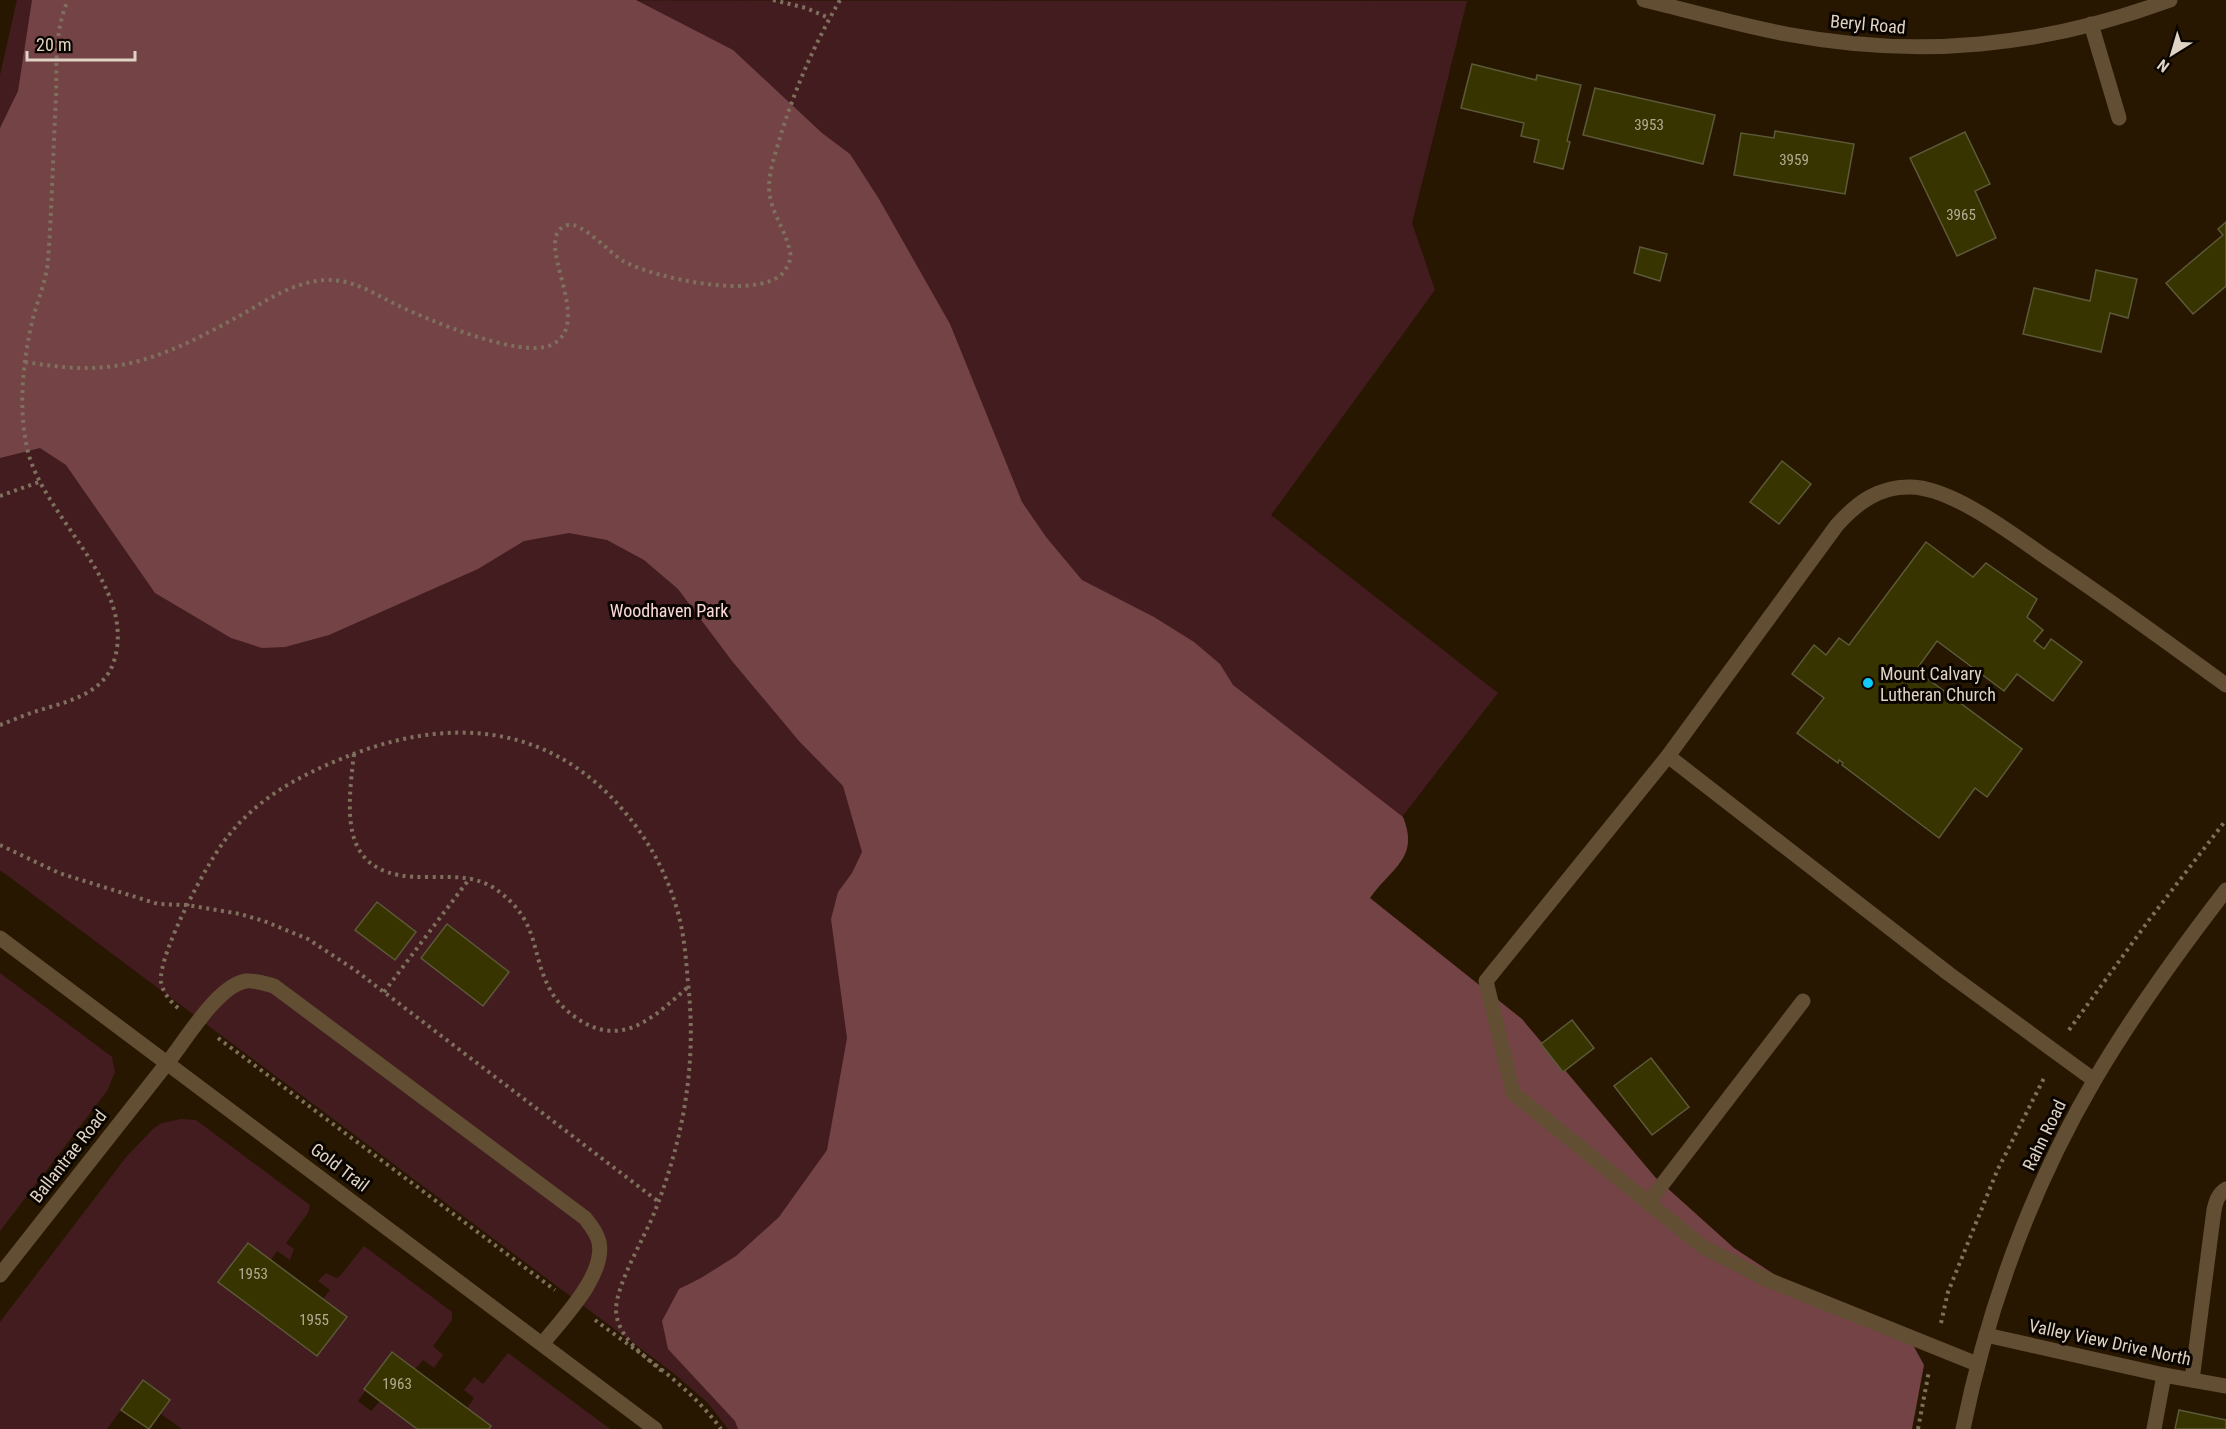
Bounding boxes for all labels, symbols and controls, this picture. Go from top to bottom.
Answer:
street label: Beryl Road [1829,10,1907,38]
scale bar [27,24,135,62]
north arrow [2142,24,2202,84]
text: 20 m [36,34,71,55]
text: N [2154,55,2173,76]
house number: 3953 [1634,116,1664,134]
house number: 3959 [1779,151,1809,169]
house number: 3965 [1946,206,1976,224]
park label: Woodhaven Park [610,600,728,621]
place label: Mount Calvary Lutheran Church [1880,663,1996,705]
marker: Mount Calvary Lutheran Church [1861,676,1875,690]
street label: Rahn Road [2018,1096,2070,1174]
street label: Ballantrae Road [25,1105,111,1207]
street label: Gold Trail [307,1138,373,1196]
house number: 1953 [238,1265,268,1283]
house number: 1955 [299,1311,329,1329]
street label: Valley View Drive North [2027,1315,2193,1369]
house number: 1963 [382,1375,412,1393]

